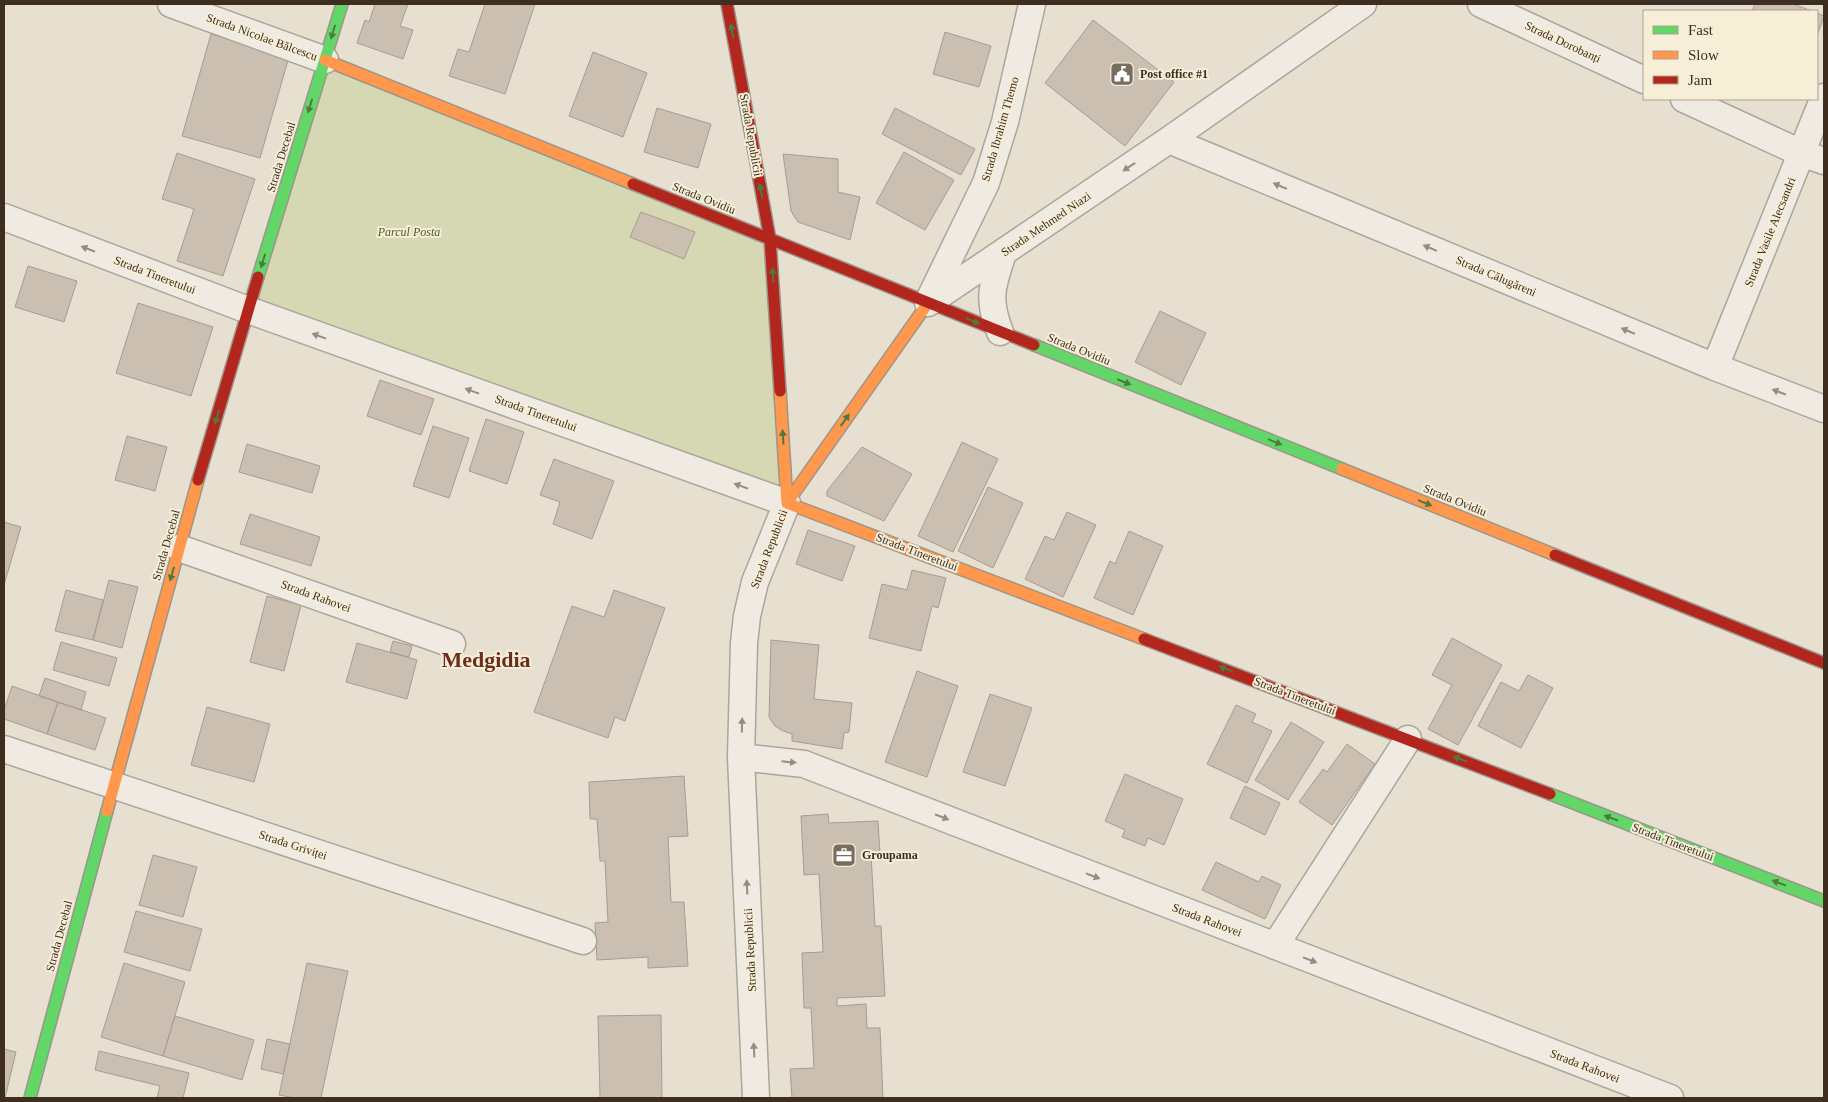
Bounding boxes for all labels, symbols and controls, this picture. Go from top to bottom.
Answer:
street label: Strada Nicolae Bălcescu [205,10,319,64]
legend [1643,10,1818,100]
street label: Strada Dorobanți [1523,18,1604,66]
text: Fast [1688,22,1714,38]
one-way arrow [727,23,735,39]
one-way arrow [329,24,337,39]
text: Slow [1688,47,1719,63]
public building icon: Post office #1 [1109,61,1135,87]
place label: Post office #1 [1140,67,1208,81]
text: Jam [1688,72,1712,88]
street label: Strada Ibrahim Themo [978,75,1022,183]
street label: Strada Republicii [737,93,765,178]
one-way arrow [306,99,314,114]
street label: Strada Decebal [264,119,299,194]
one-way arrow [1122,163,1136,172]
street label: Strada Vasile Alecsandri [1742,174,1799,289]
street label: Strada Ovidiu [670,179,738,217]
one-way arrow [1273,181,1287,189]
one-way arrow [757,183,765,199]
street label: Strada Mehmed Niazi [998,188,1094,259]
park label: Parcul Posta [377,225,440,239]
one-way arrow [1423,244,1437,252]
one-way arrow [81,245,95,253]
street label: Strada Tineretului [112,253,198,297]
street label: Strada Călugăreni [1454,253,1539,300]
one-way arrow [258,254,266,269]
one-way arrow [768,266,776,282]
one-way arrow [966,317,981,325]
one-way arrow [1621,326,1635,334]
street label: Strada Ovidiu [1045,330,1113,368]
one-way arrow [312,332,327,339]
one-way arrow [1117,378,1132,386]
one-way arrow [465,387,480,394]
one-way arrow [1772,387,1786,395]
street label: Strada Tineretului [493,392,580,435]
one-way arrow [213,410,221,425]
one-way arrow [840,413,850,427]
one-way arrow [778,428,786,444]
one-way arrow [1267,439,1282,447]
street label: Strada Ovidiu [1421,481,1489,519]
one-way arrow [733,482,748,490]
one-way arrow [1418,499,1433,507]
street label: Strada Decebal [149,507,183,582]
street label: Strada Republicii [747,507,791,591]
street label: Strada Tineretului [874,530,960,574]
one-way arrow [168,566,176,581]
street label: Strada Rahovei [279,577,354,615]
district label: Medgidia [441,647,531,672]
one-way arrow [1219,665,1233,673]
street label: Strada Tineretului [1252,674,1338,718]
one-way arrow [738,717,746,733]
one-way arrow [1453,754,1467,762]
one-way arrow [782,758,798,766]
one-way arrow [935,813,950,821]
one-way arrow [1604,813,1618,821]
street label: Strada Tineretului [1630,820,1716,864]
street label: Strada Griviței [257,827,330,863]
office icon: Groupama [831,842,857,868]
place label: Groupama [862,848,918,862]
one-way arrow [1086,873,1101,880]
one-way arrow [742,879,750,895]
one-way arrow [1771,879,1786,887]
street label: Strada Decebal [43,898,75,973]
street label: Strada Rahovei [1170,900,1245,940]
street label: Strada Republicii [741,907,759,992]
one-way arrow [1303,956,1317,964]
one-way arrow [750,1041,758,1057]
street label: Strada Rahovei [1548,1046,1623,1086]

